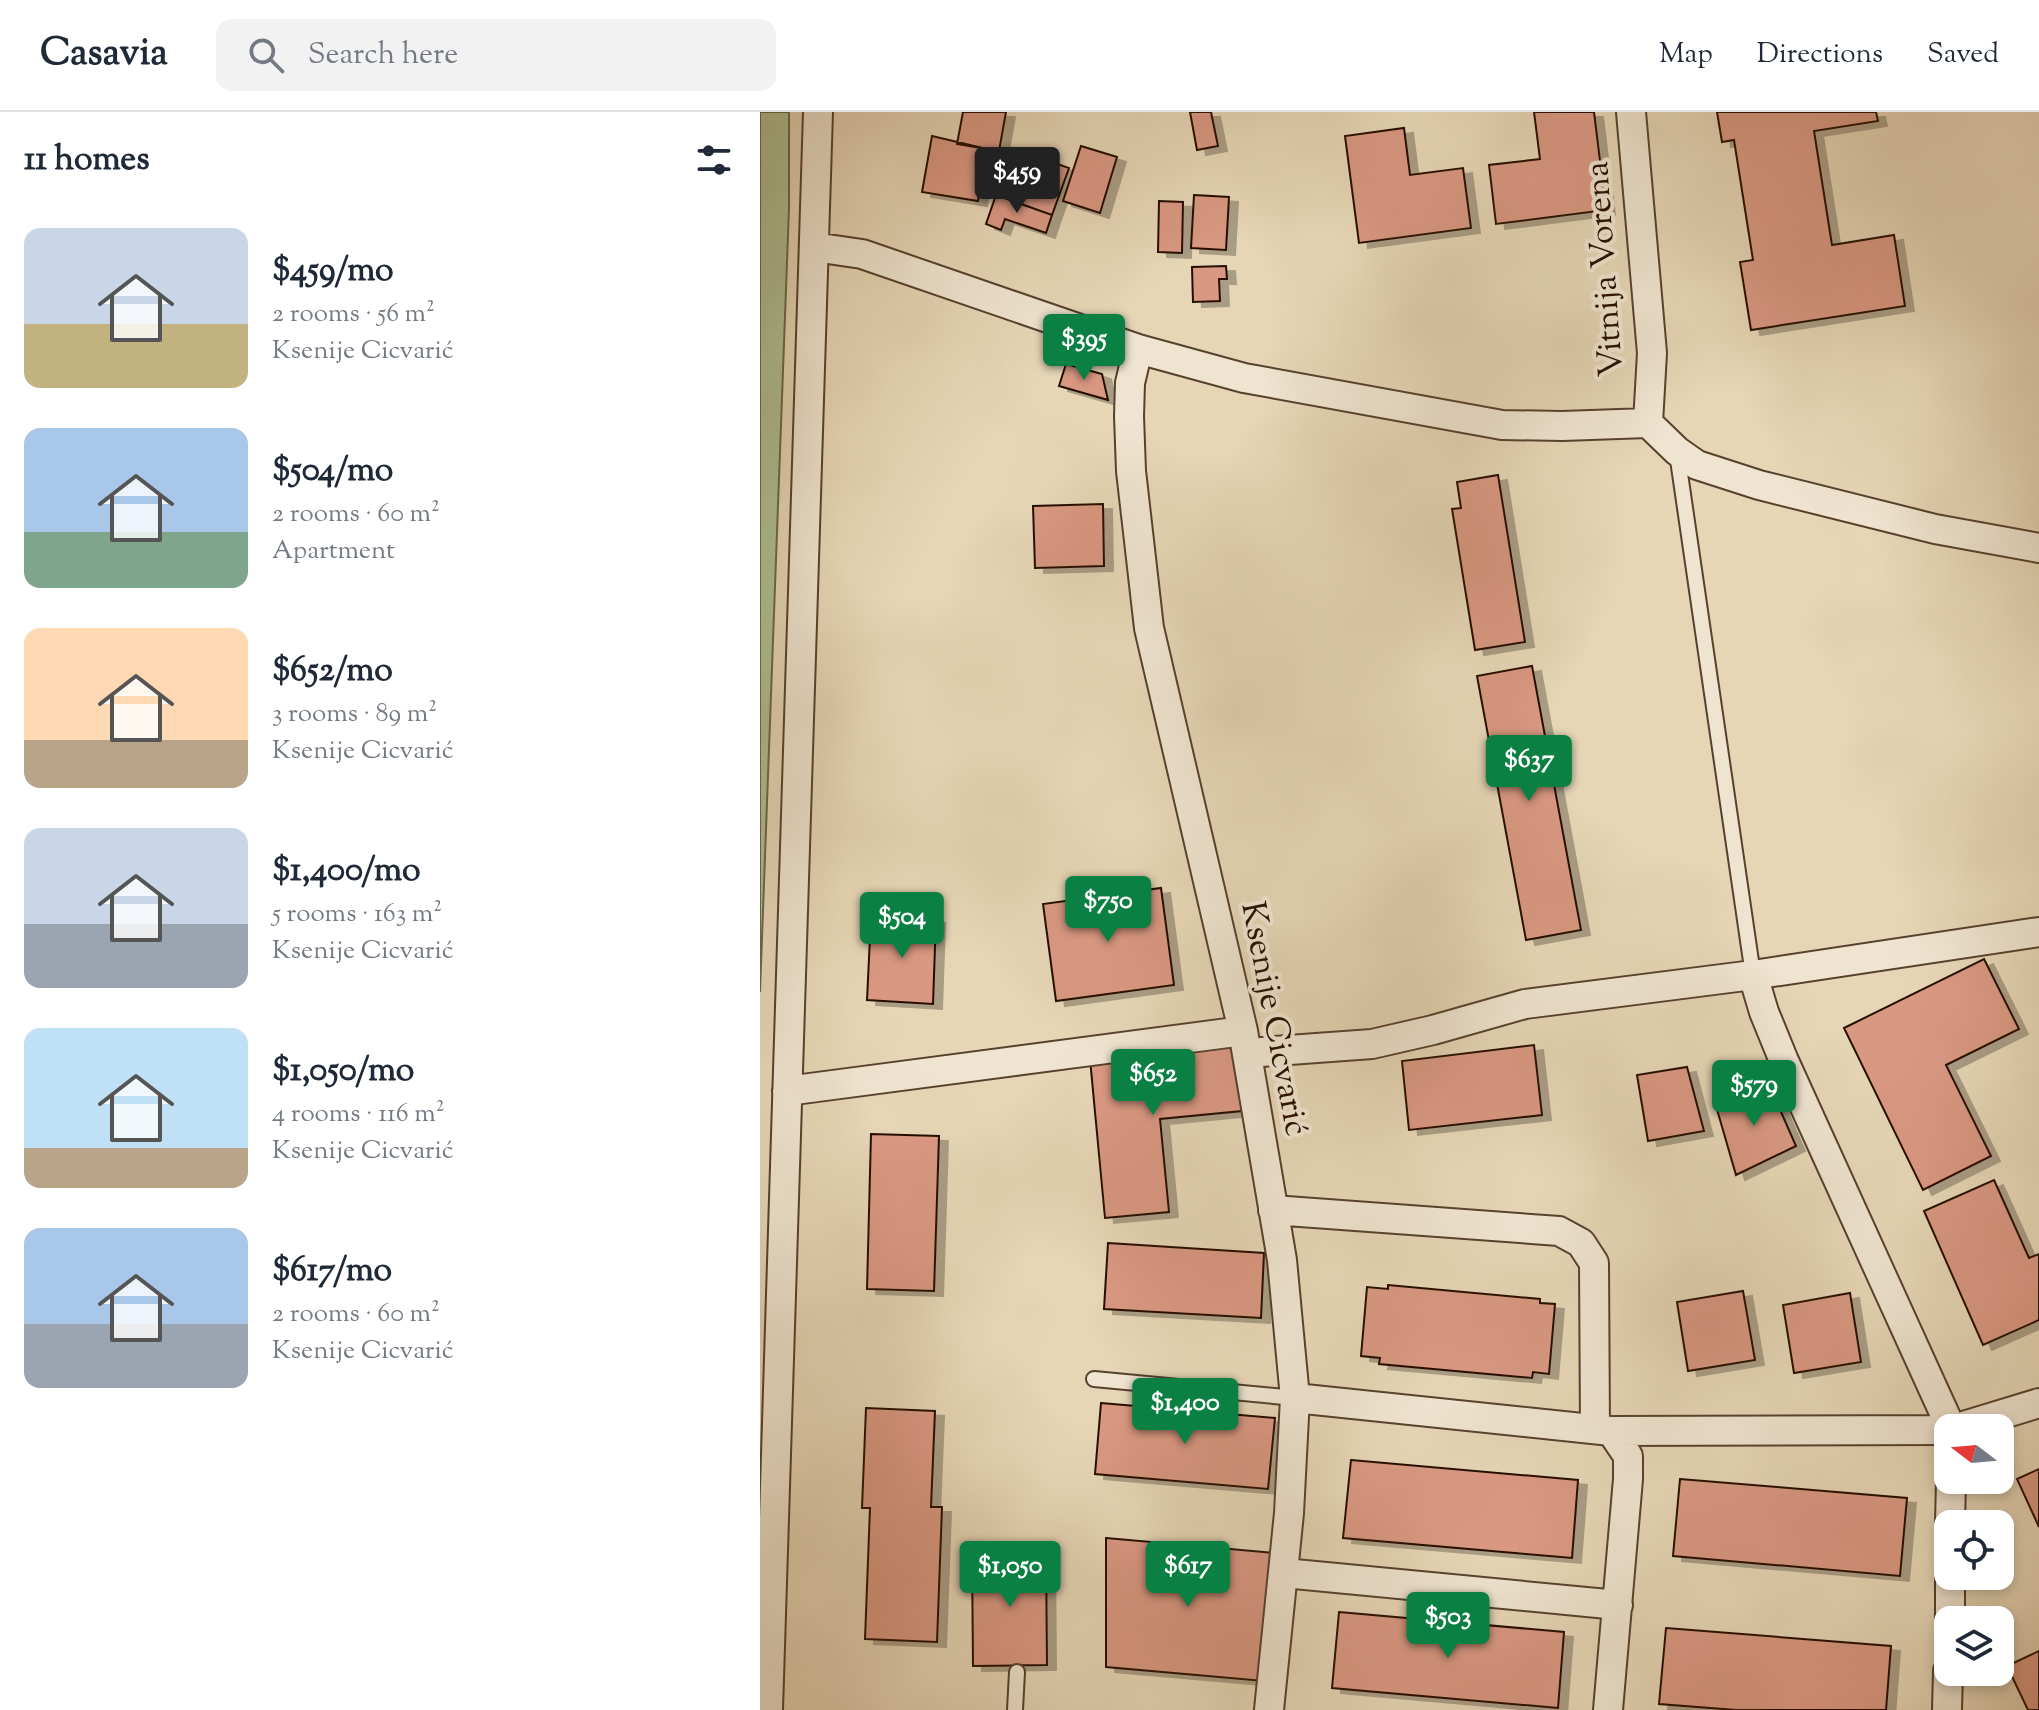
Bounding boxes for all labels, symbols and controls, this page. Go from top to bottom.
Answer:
search box [216,19,776,91]
text: Casavia [40,28,168,82]
icon: search [244,33,288,77]
text: Search here [308,34,458,77]
text: Map [1659,35,1713,75]
text: Directions [1757,35,1883,75]
text: Saved [1927,35,1999,75]
text: 11 homes [24,136,150,185]
icon: filters [692,138,736,182]
pin: $459 [970,147,1064,215]
text: $459 [993,154,1041,191]
street label: Vitnija Vorena [1574,160,1638,378]
text: $459/mo [272,247,394,296]
icon: home [88,260,184,356]
text: 2 rooms · 56 m² [272,296,435,333]
pin: $395 [1037,314,1131,382]
text: $395 [1061,321,1107,358]
text: Ksenije Cicvarić [272,333,454,370]
text: $504/mo [272,447,393,496]
icon: home [88,460,184,556]
text: 2 rooms · 60 m² [272,496,440,533]
text: Apartment [272,533,395,570]
text: $652/mo [272,647,393,696]
icon: home [88,660,184,756]
text: 3 rooms · 89 m² [272,696,437,733]
text: Ksenije Cicvarić [272,733,454,770]
pin: $637 [1482,735,1576,803]
text: $637 [1504,742,1554,779]
text: $1,400/mo [272,847,420,896]
icon: home [88,860,184,956]
pin: $750 [1061,876,1155,944]
text: $750 [1083,883,1133,920]
pin: $504 [855,892,949,960]
text: 5 rooms · 163 m² [272,896,442,933]
street label: Ksenije Cicvarić [1226,898,1320,1140]
text: $504 [878,899,926,936]
text: Ksenije Cicvarić [272,933,454,970]
text: $1,050/mo [272,1047,414,1096]
pin: $652 [1106,1049,1200,1117]
text: $652 [1129,1056,1177,1093]
icon: home [88,1060,184,1156]
pin: $579 [1707,1060,1801,1128]
text: $579 [1730,1067,1778,1104]
text: 4 rooms · 116 m² [272,1096,445,1133]
text: Ksenije Cicvarić [272,1133,454,1170]
text: $617/mo [272,1247,392,1296]
icon: home [88,1260,184,1356]
text: 2 rooms · 60 m² [272,1296,440,1333]
text: Ksenije Cicvarić [272,1333,454,1370]
pin: $1,400 [1120,1378,1250,1446]
text: $1,400 [1150,1385,1220,1422]
north arrow [1934,1414,2014,1494]
map controls [1934,1414,2014,1686]
button: locate [1934,1510,2014,1590]
pin: $1,050 [945,1541,1075,1609]
pin: $617 [1141,1541,1235,1609]
text: $1,050 [978,1548,1042,1585]
text: $617 [1164,1548,1212,1585]
pin: $503 [1401,1592,1495,1660]
text: $503 [1424,1599,1472,1636]
button: layers [1934,1606,2014,1686]

